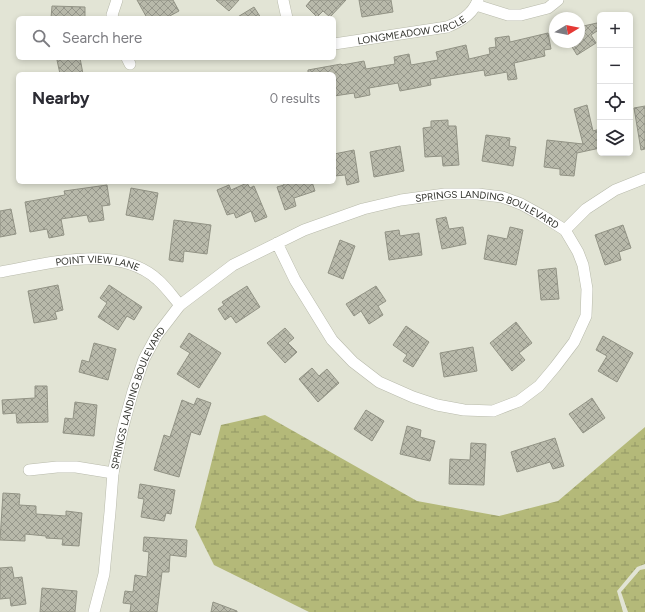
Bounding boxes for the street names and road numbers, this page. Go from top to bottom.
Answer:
street label: LONGMEADOW CIRCLE [357,12,468,47]
street label: SPRINGS LANDING BOULEVARD [414,188,562,231]
street label: POINT VIEW LANE [54,252,142,274]
street label: SPRINGS LANDING BOULEVARD [107,324,168,470]

